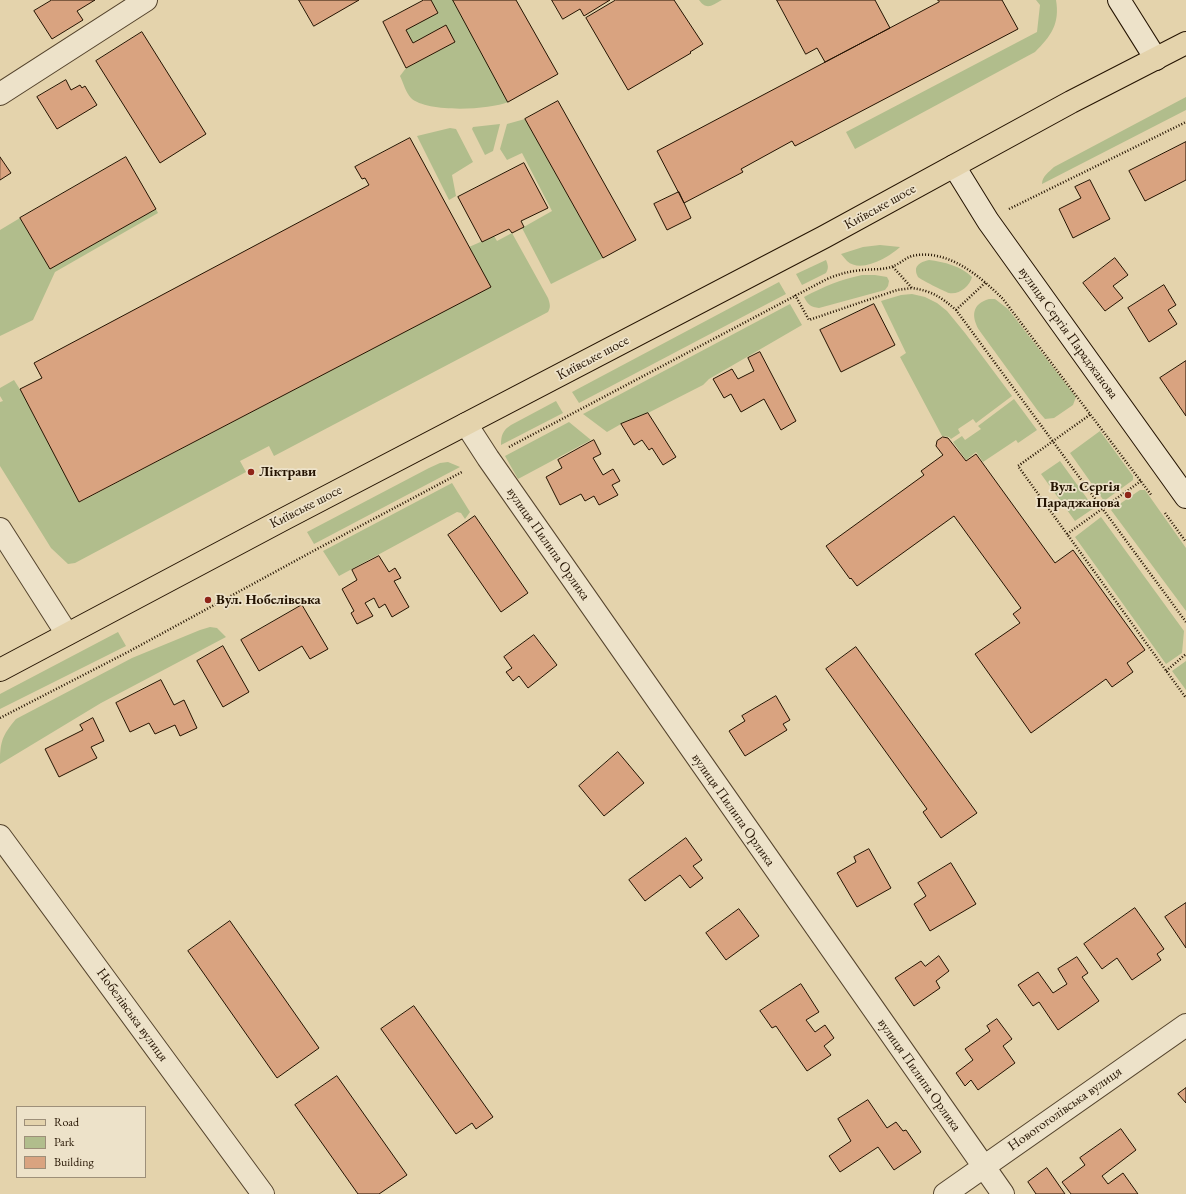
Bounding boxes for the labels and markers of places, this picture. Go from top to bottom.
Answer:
place label: Ліктрави [259,464,316,480]
marker: Ліктрави [246,467,256,477]
place label: Вул. Сергія Параджанова [1036,479,1120,512]
marker: Вул. Сергія Параджанова [1123,490,1133,500]
place label: Вул. Нобелівська [216,592,321,608]
marker: Вул. Нобелівська [203,595,213,605]

